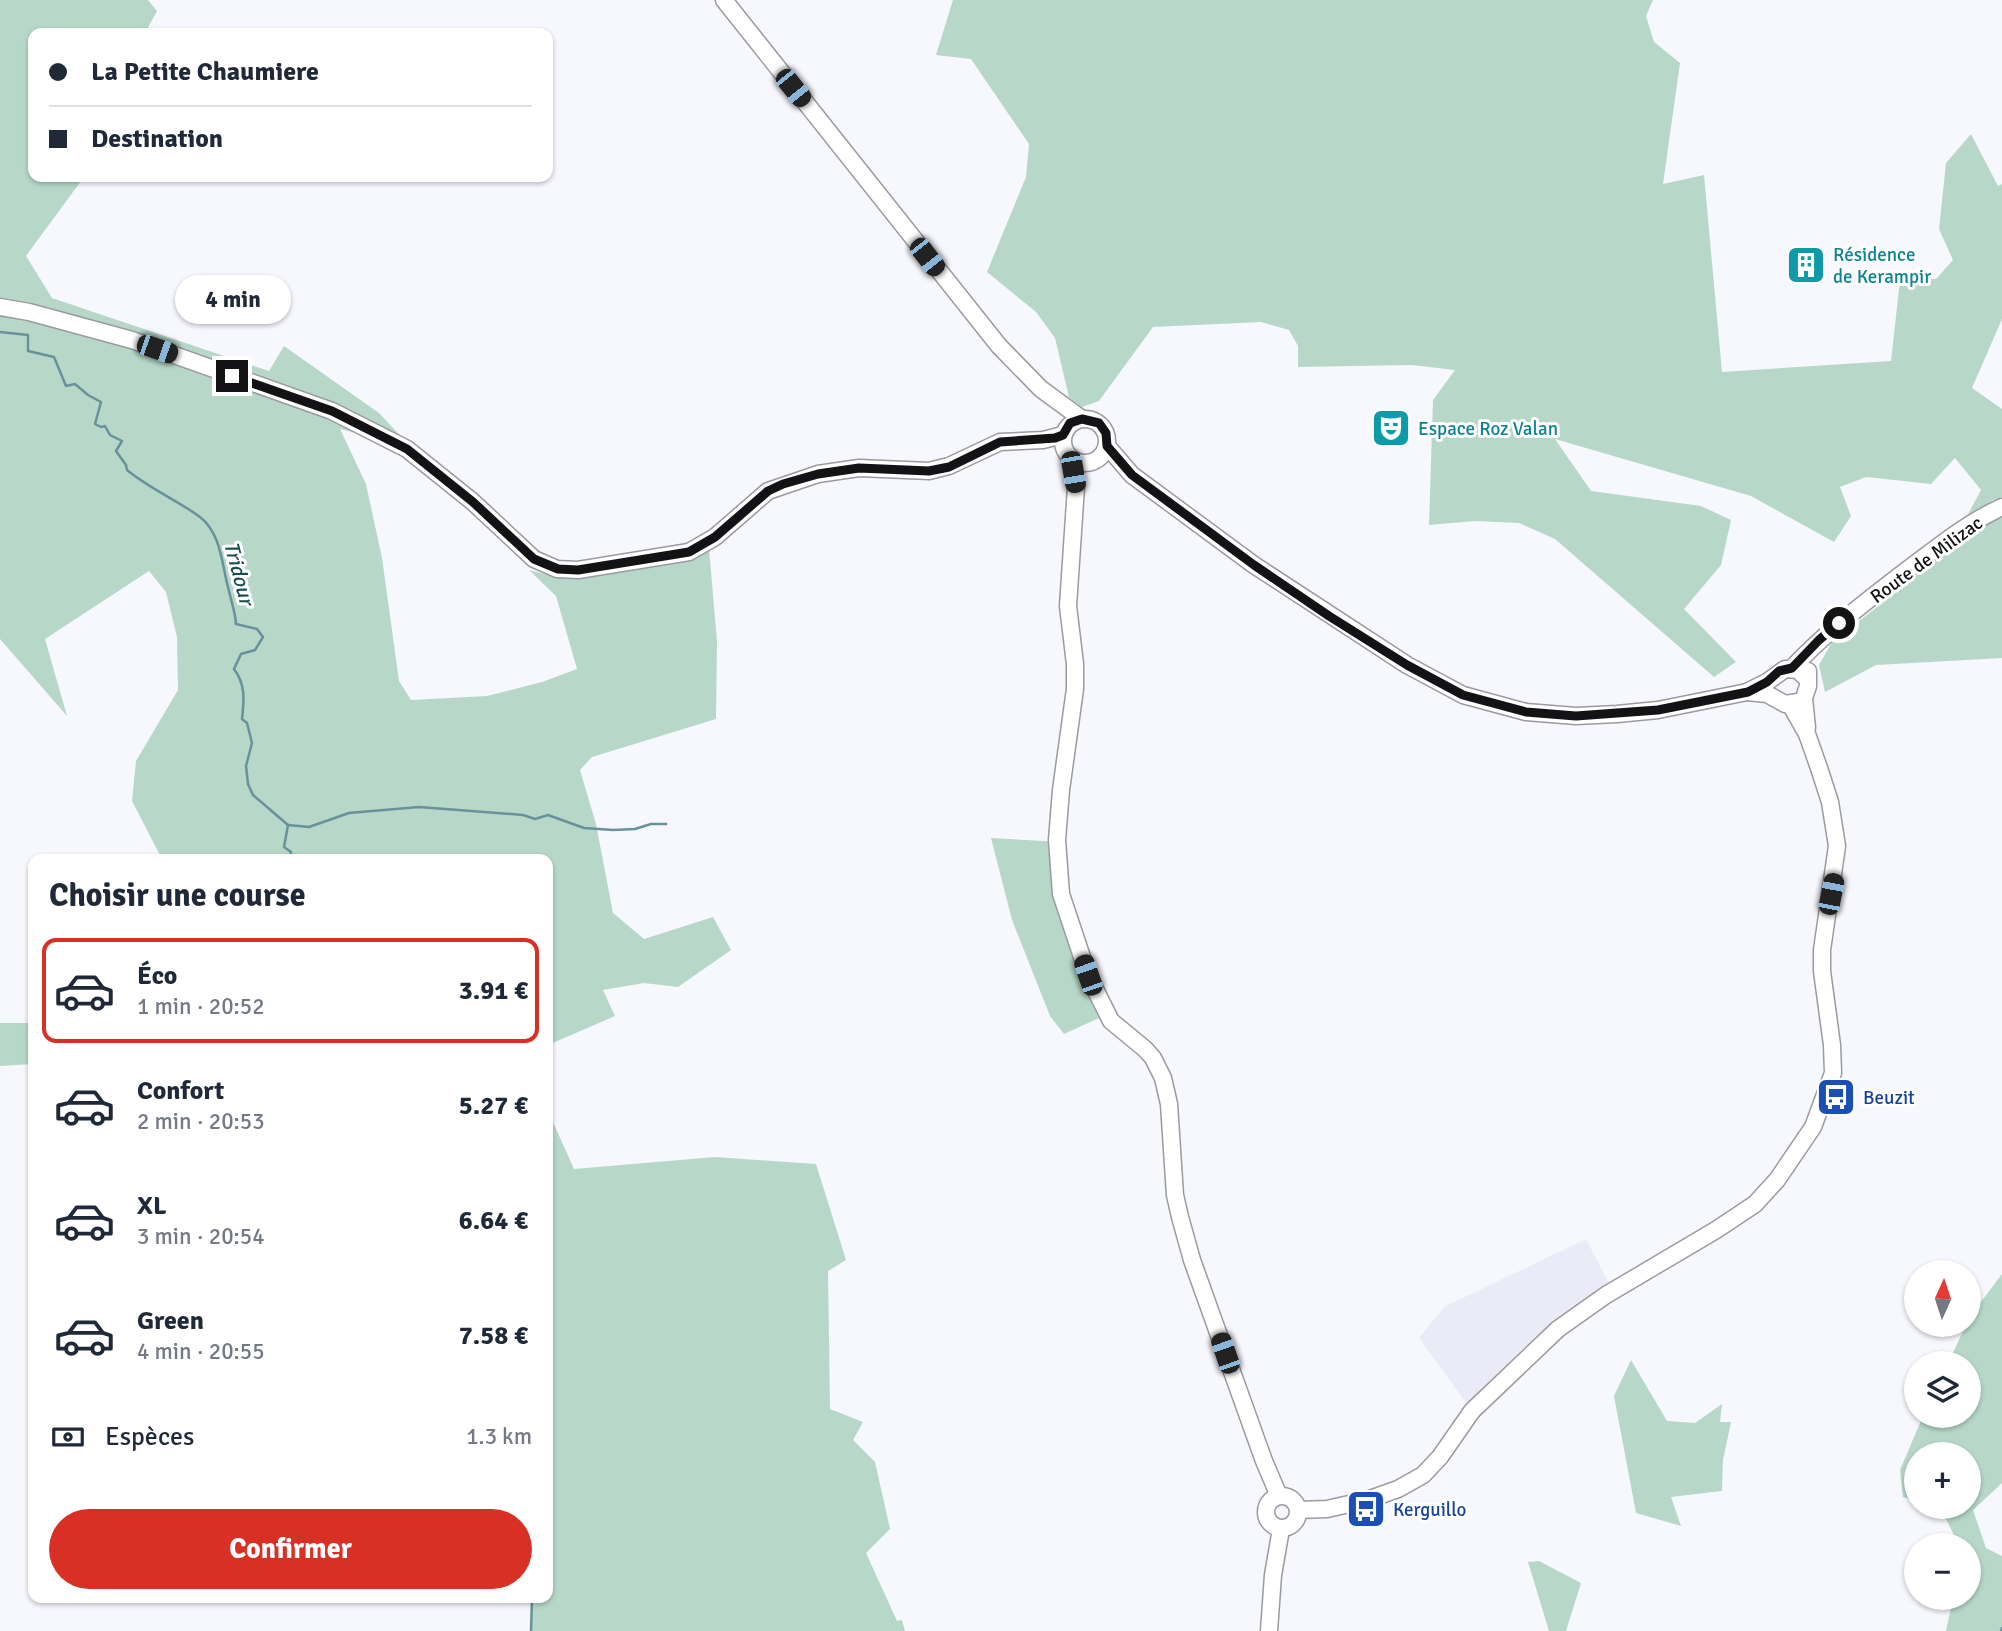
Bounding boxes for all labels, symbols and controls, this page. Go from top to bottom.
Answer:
text: La Petite Chaumiere [91,56,319,88]
car [772,65,815,111]
text: Destination [91,123,223,155]
car [906,234,949,280]
place label: Résidence de Kerampir [1833,243,1931,289]
building icon: Résidence de Kerampir [1785,244,1827,286]
callout: 4 min [174,274,290,324]
text: 4 min [205,285,261,314]
car [134,332,181,366]
route end [216,360,248,392]
theatre icon: Espace Roz Valan [1370,407,1412,449]
place label: Espace Roz Valan [1418,417,1558,441]
car [1060,449,1087,495]
street label: Route de Milizac [1866,511,1988,609]
water label: Tridour [218,539,261,611]
route start [1823,607,1855,639]
car [1817,871,1846,917]
text: Choisir une course [49,876,306,915]
car [1072,952,1105,998]
icon: car [53,959,116,1022]
text: Éco [137,960,177,992]
text: 3.91 € [459,975,528,1007]
text: 1 min · 20:52 [137,992,265,1021]
icon: car [53,1074,116,1137]
text: Confort [137,1075,224,1107]
bus stop icon: Beuzit [1815,1076,1857,1118]
place label: Beuzit [1863,1086,1915,1110]
text: 5.27 € [459,1090,528,1122]
text: 2 min · 20:53 [137,1107,265,1136]
icon: car [53,1189,116,1252]
text: XL [137,1190,167,1222]
text: 6.64 € [459,1205,528,1237]
text: 3 min · 20:54 [137,1222,265,1251]
north arrow [1904,1260,1981,1337]
map controls [1904,1260,1981,1610]
icon: car [53,1304,116,1367]
text: Green [137,1305,204,1337]
text: 7.58 € [459,1320,528,1352]
car [1209,1330,1242,1376]
text: 4 min · 20:55 [137,1337,265,1366]
button: layers [1904,1351,1981,1428]
icon: cash [49,1418,87,1456]
text: Espèces [105,1421,194,1453]
text: 1.3 km [466,1422,532,1451]
button: + [1904,1442,1981,1519]
bus stop icon: Kerguillo [1345,1488,1387,1530]
place label: Kerguillo [1393,1498,1467,1522]
button: Confirmer [49,1509,532,1589]
button: − [1904,1533,1981,1610]

